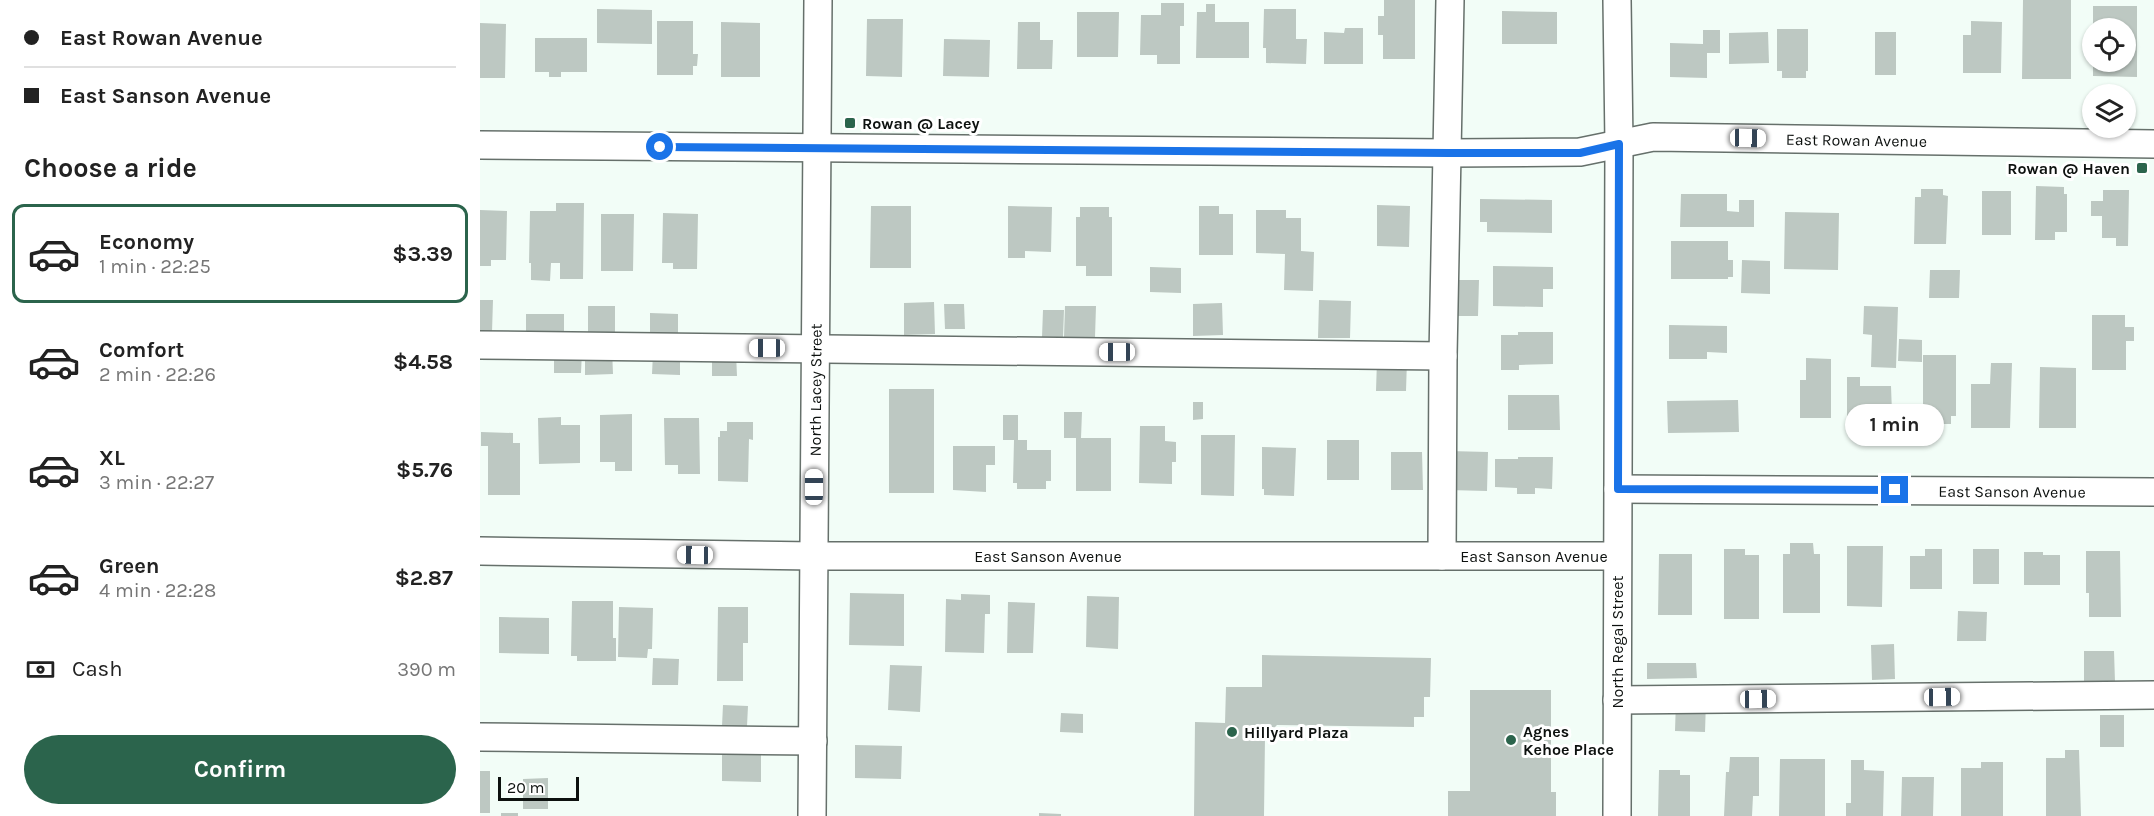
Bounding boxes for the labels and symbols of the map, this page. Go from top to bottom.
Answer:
place label: Rowan @ Lacey [862,114,980,133]
marker: Rowan @ Lacey [843,116,857,130]
car [1730,129,1766,147]
street label: East Rowan Avenue [1786,129,1927,150]
route start [646,133,673,160]
place label: Rowan @ Haven [2007,159,2130,178]
marker: Rowan @ Haven [2135,161,2149,175]
street label: North Lacey Street [805,323,825,457]
car [749,339,785,357]
car [1099,343,1135,361]
callout: 1 min [1846,403,1944,445]
car [805,469,823,505]
route end [1881,476,1908,503]
street label: East Sanson Avenue [1938,481,2086,501]
car [677,546,713,564]
street label: East Sanson Avenue [974,547,1122,566]
street label: East Sanson Avenue [1460,547,1608,566]
street label: North Regal Street [1608,576,1627,709]
car [1924,688,1960,706]
car [1740,690,1776,708]
place label: Agnes Kehoe Place [1523,722,1614,759]
place label: Hillyard Plaza [1244,723,1349,742]
marker: Hillyard Plaza [1225,725,1239,739]
marker: Agnes Kehoe Place [1504,733,1518,747]
scale bar [498,774,579,802]

